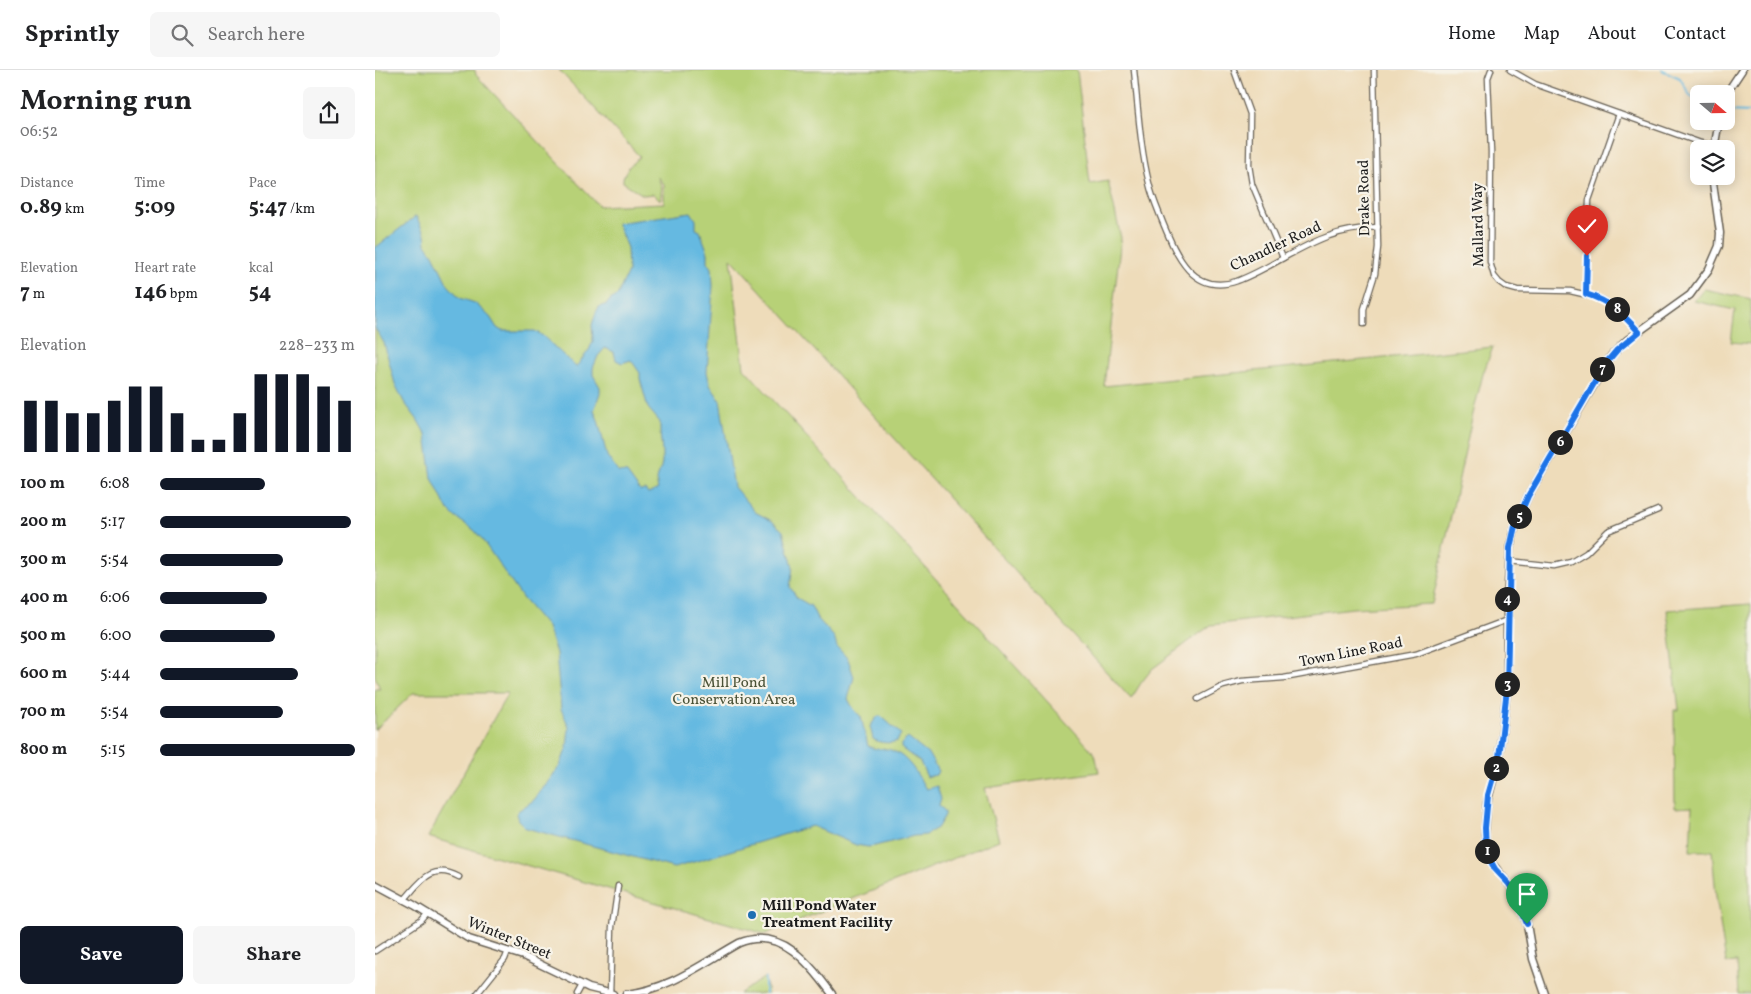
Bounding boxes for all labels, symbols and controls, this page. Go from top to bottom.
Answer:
search box [150,12,500,57]
text: Sprintly [25,18,120,52]
icon: search [168,21,196,49]
text: Search here [208,22,305,48]
text: Home [1448,22,1496,47]
text: Map [1524,22,1560,47]
text: About [1588,22,1636,47]
text: Contact [1664,22,1726,47]
text: Morning run [20,82,192,121]
north arrow [1690,85,1735,130]
map controls [1690,85,1735,185]
button: share [303,87,355,139]
text: 06:52 [20,121,58,143]
button: layers [1690,140,1735,185]
street label: Drake Road [1354,160,1376,236]
text: Distance [20,174,74,193]
text: Time [134,174,165,193]
text: Pace [249,174,277,193]
street label: Mallard Way [1468,183,1490,267]
text: 0.89 [20,193,62,222]
text: 5:09 [134,193,175,222]
text: 5:47 [249,193,287,222]
text: km [62,200,85,219]
text: /km [287,200,315,219]
pin [1566,205,1608,256]
icon: check [1573,212,1601,240]
street label: Chandler Road [1227,217,1325,277]
text: Elevation [20,259,78,278]
text: Heart rate [134,259,196,278]
text: kcal [249,259,274,278]
text: 7 [20,278,30,307]
text: 146 [134,278,167,307]
text: 54 [249,278,271,307]
text: m [30,285,45,304]
text: bpm [167,285,198,304]
pin: 8 [1605,296,1629,322]
text: 8 [1614,300,1621,319]
text: Elevation [20,335,87,357]
text: 228–233 m [279,335,355,357]
pin: 7 [1589,356,1615,382]
text: 7 [1599,360,1606,379]
pin: 6 [1547,430,1573,454]
text: 6 [1557,433,1564,452]
text: 100 m [20,473,65,495]
text: 6:08 [100,473,130,495]
pin: 5 [1507,504,1531,528]
text: 5 [1516,507,1523,526]
text: 200 m [20,511,67,533]
text: 5:17 [100,511,125,533]
text: 300 m [20,549,66,571]
text: 5:54 [100,549,129,571]
pin: 4 [1495,586,1519,612]
text: 400 m [20,587,68,609]
text: 6:06 [100,587,130,609]
text: 4 [1503,590,1512,609]
text: 500 m [20,625,66,647]
text: 6:00 [100,625,131,647]
street label: Town Line Road [1297,633,1405,673]
text: 600 m [20,663,67,685]
text: 5:44 [100,663,131,685]
pin: 3 [1495,672,1519,696]
park label: Mill Pond Conservation Area [673,673,795,711]
text: 3 [1504,675,1511,694]
text: 700 m [20,701,66,723]
text: 5:54 [100,701,129,723]
text: 800 m [20,739,67,761]
text: 5:15 [100,739,125,761]
pin: 2 [1483,756,1509,780]
text: 2 [1493,759,1500,778]
pin: 1 [1475,838,1499,864]
text: 1 [1485,842,1490,861]
pin [1506,873,1548,924]
icon: arrive [1513,880,1541,908]
place label: Mill Pond Water Treatment Facility [762,896,893,934]
marker: Mill Pond Water Treatment Facility [746,909,758,921]
street label: Winter Street [464,913,554,965]
button: Save [20,926,183,984]
button: Share [193,926,355,984]

